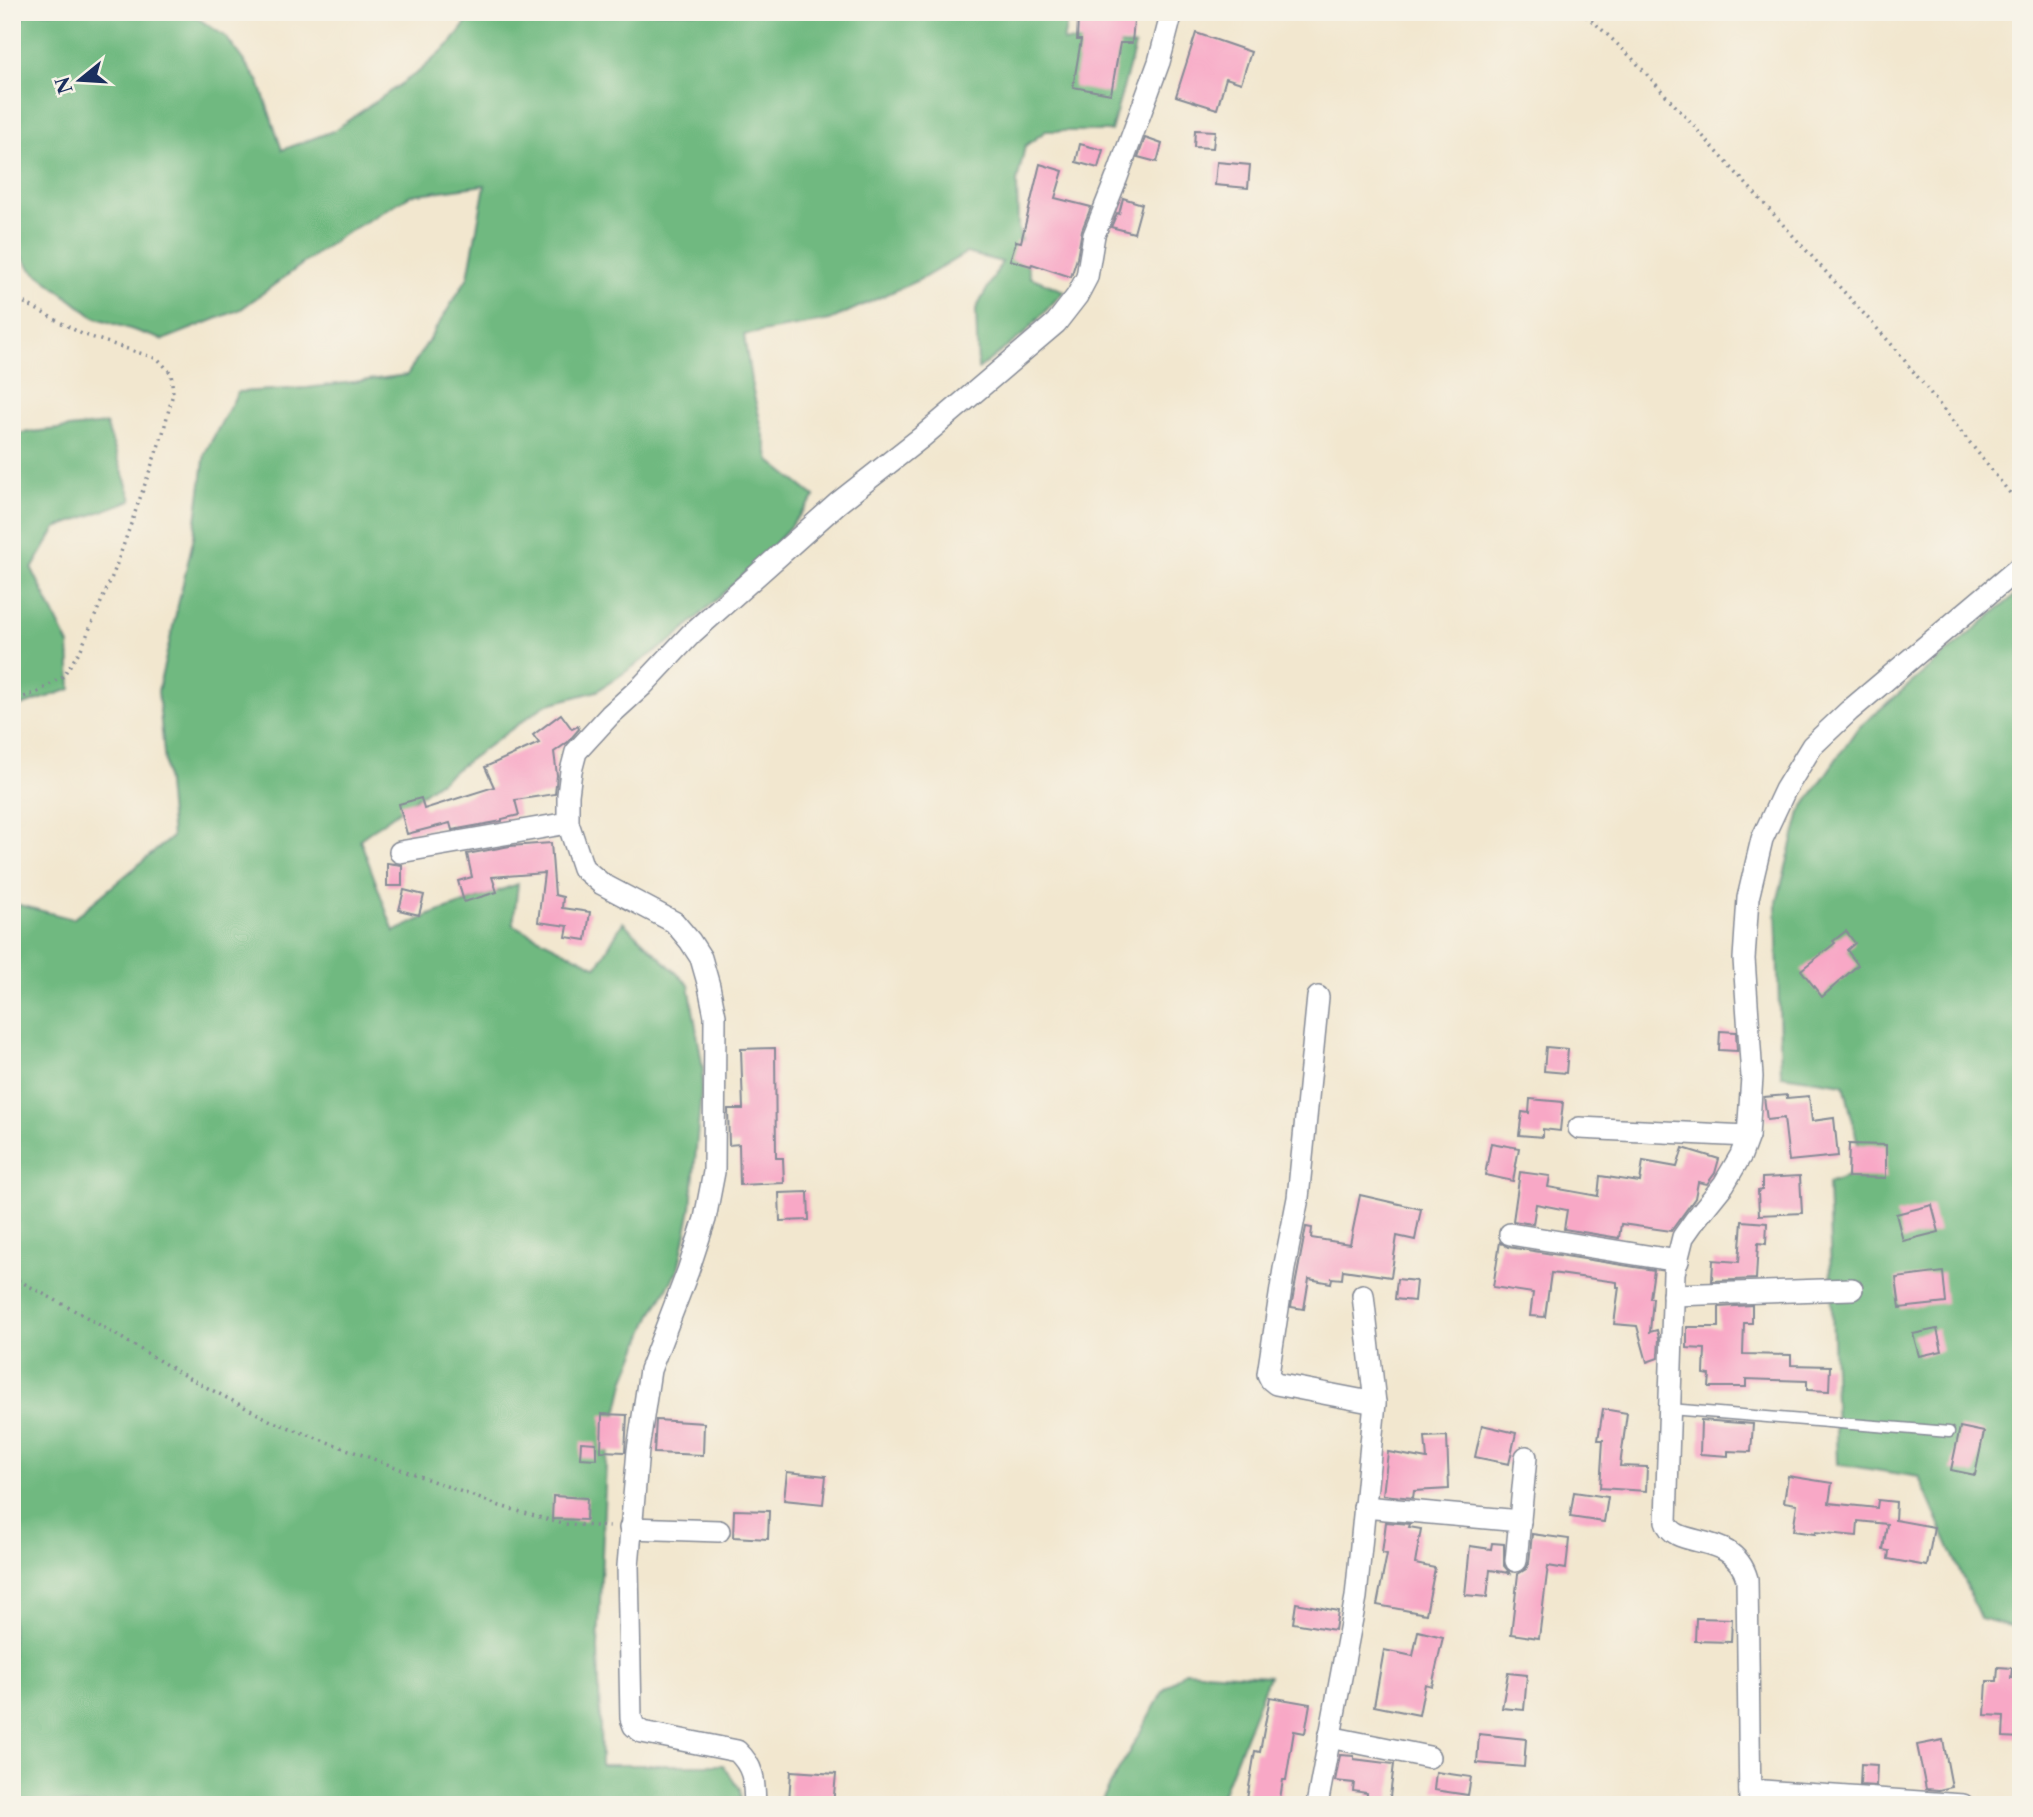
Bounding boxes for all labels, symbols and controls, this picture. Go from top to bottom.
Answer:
north arrow [46,46,116,116]
text: N [51,74,78,97]

